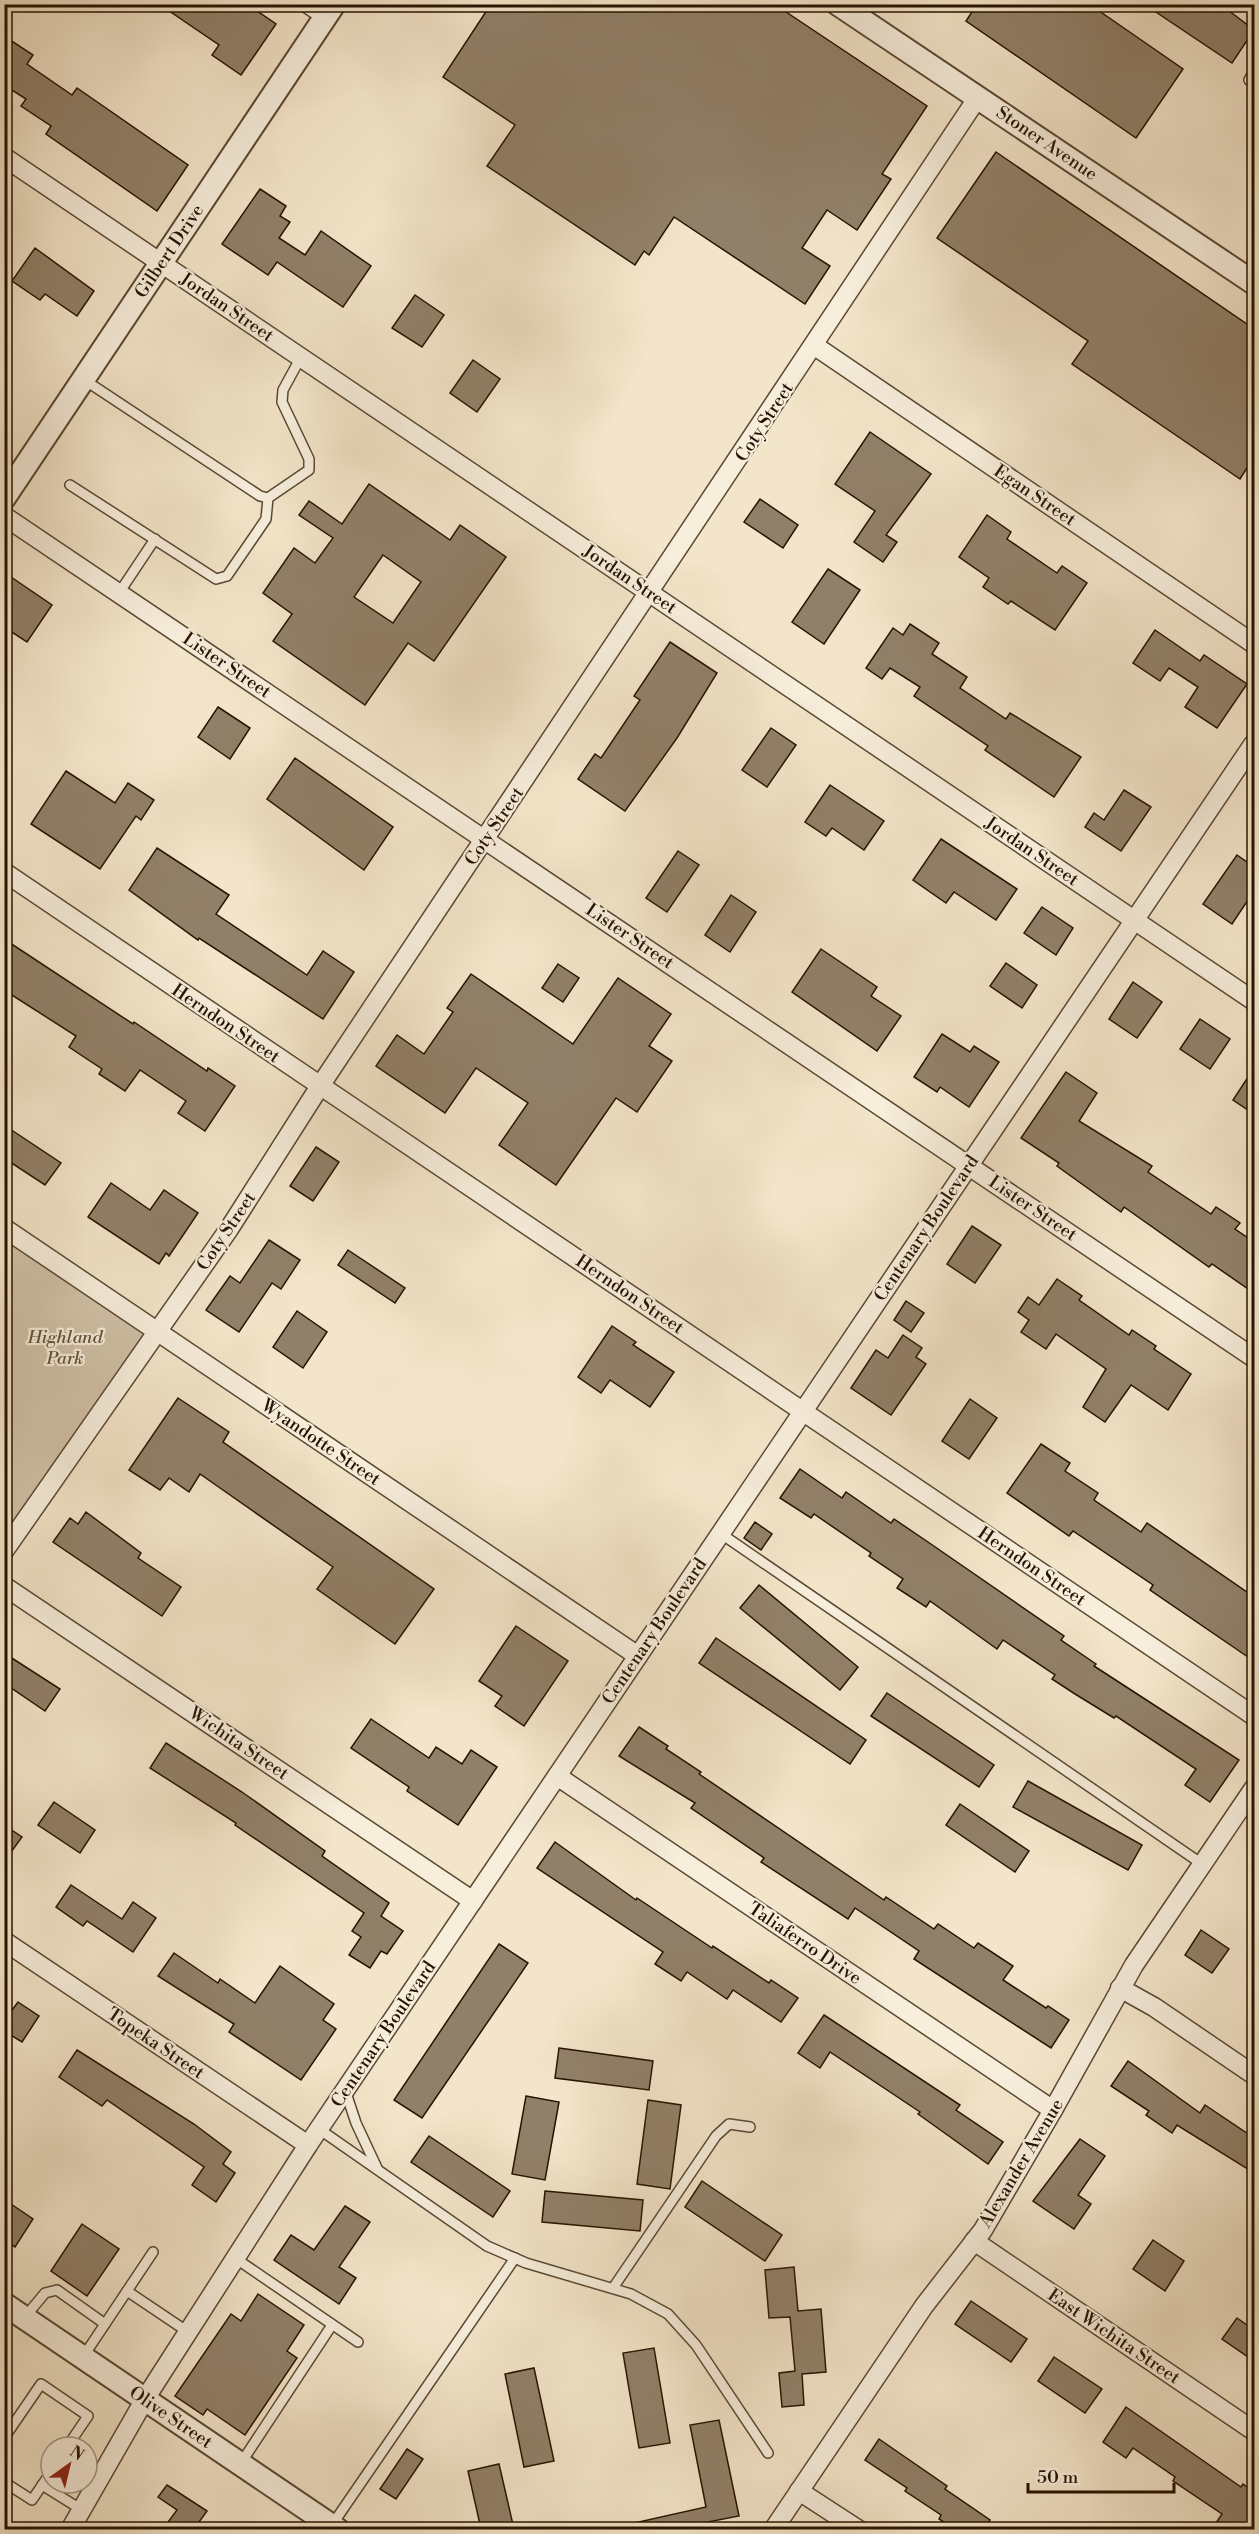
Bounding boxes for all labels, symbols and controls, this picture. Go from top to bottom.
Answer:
street label: Stoner Avenue [992,101,1102,186]
street label: Gilbert Drive [130,200,209,303]
street label: Jordan Street [175,267,278,348]
street label: Coty Street [730,378,799,466]
street label: Egan Street [989,460,1081,532]
street label: Jordan Street [578,539,681,620]
street label: Lister Street [178,627,276,704]
street label: Coty Street [460,782,529,870]
street label: Jordan Street [980,811,1083,892]
street label: Lister Street [581,898,679,975]
street label: Herndon Street [167,979,285,1069]
street label: Centenary Boulevard [869,1150,984,1306]
street label: Lister Street [984,1170,1082,1247]
street label: Coty Street [192,1187,261,1275]
street label: Herndon Street [571,1250,689,1340]
park label: Highland Park [26,1326,103,1370]
street label: Wyandotte Street [256,1393,385,1491]
street label: Herndon Street [973,1522,1091,1612]
street label: Centenary Boulevard [597,1553,712,1709]
street label: Wichita Street [184,1701,293,1786]
street label: Taliaferro Drive [744,1897,866,1990]
street label: Centenary Boulevard [326,1956,441,2112]
street label: Topeka Street [103,2002,209,2085]
street label: Alexander Avenue [973,2095,1069,2233]
street label: East Wichita Street [1043,2284,1185,2390]
street label: Olive Street [125,2381,217,2454]
north arrow [39,2435,99,2495]
text: N [66,2442,88,2465]
scale bar [1028,2456,1174,2494]
text: 50 m [1037,2466,1079,2489]

